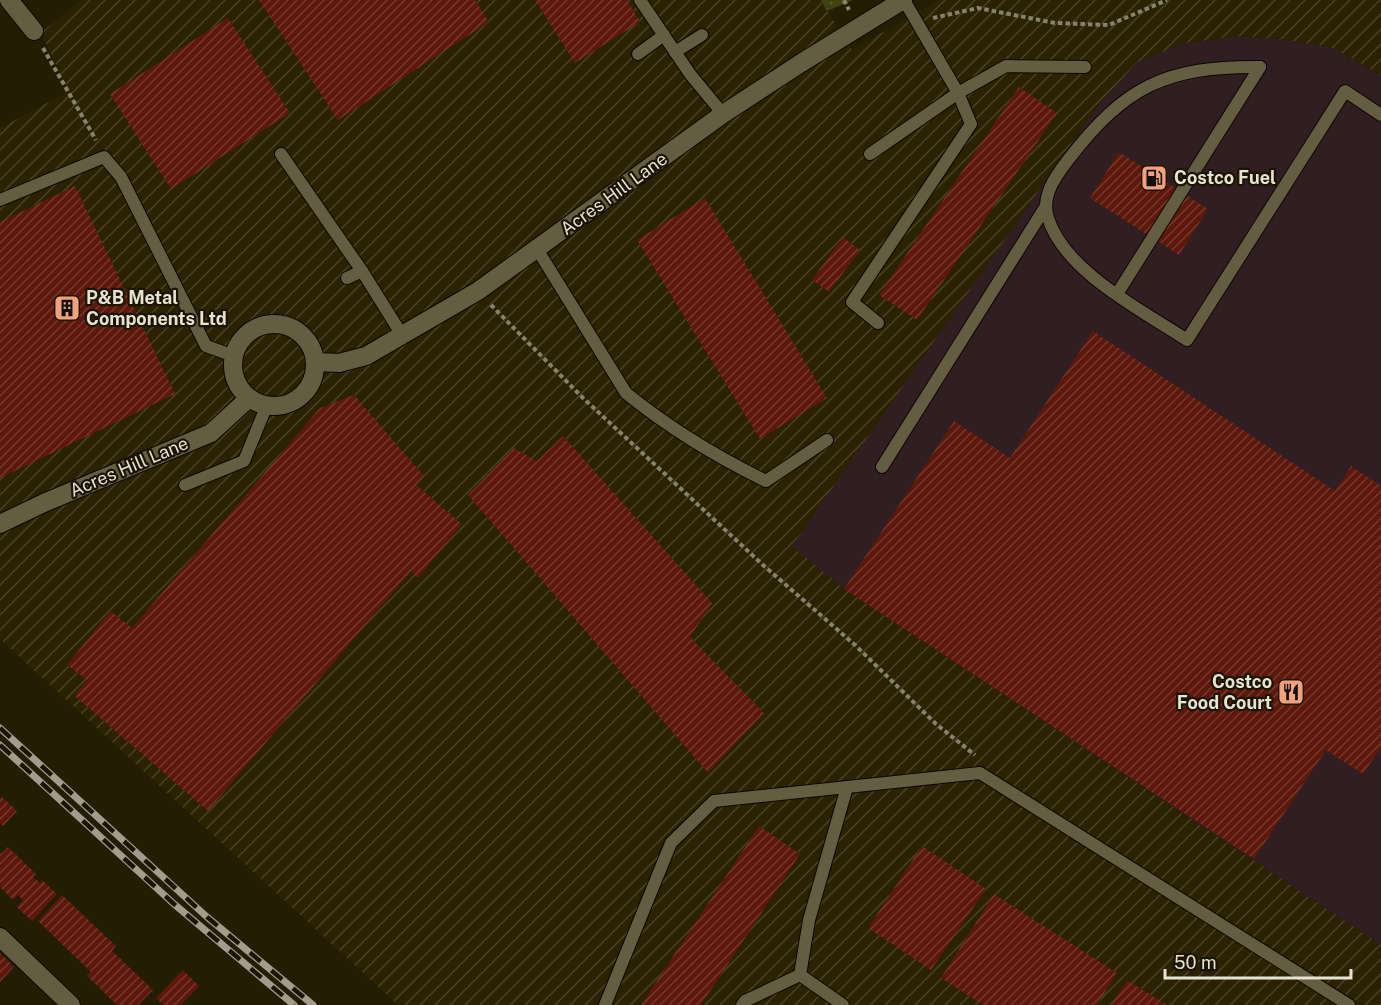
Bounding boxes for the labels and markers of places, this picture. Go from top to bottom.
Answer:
fuel station icon: Costco Fuel [1139,163,1169,193]
place label: Costco Fuel [1174,167,1276,188]
place label: P&B Metal Components Ltd [86,287,227,329]
building icon: P&B Metal Components Ltd [52,293,82,323]
place label: Costco Food Court [1177,671,1272,713]
restaurant icon: Costco Food Court [1276,677,1306,707]

